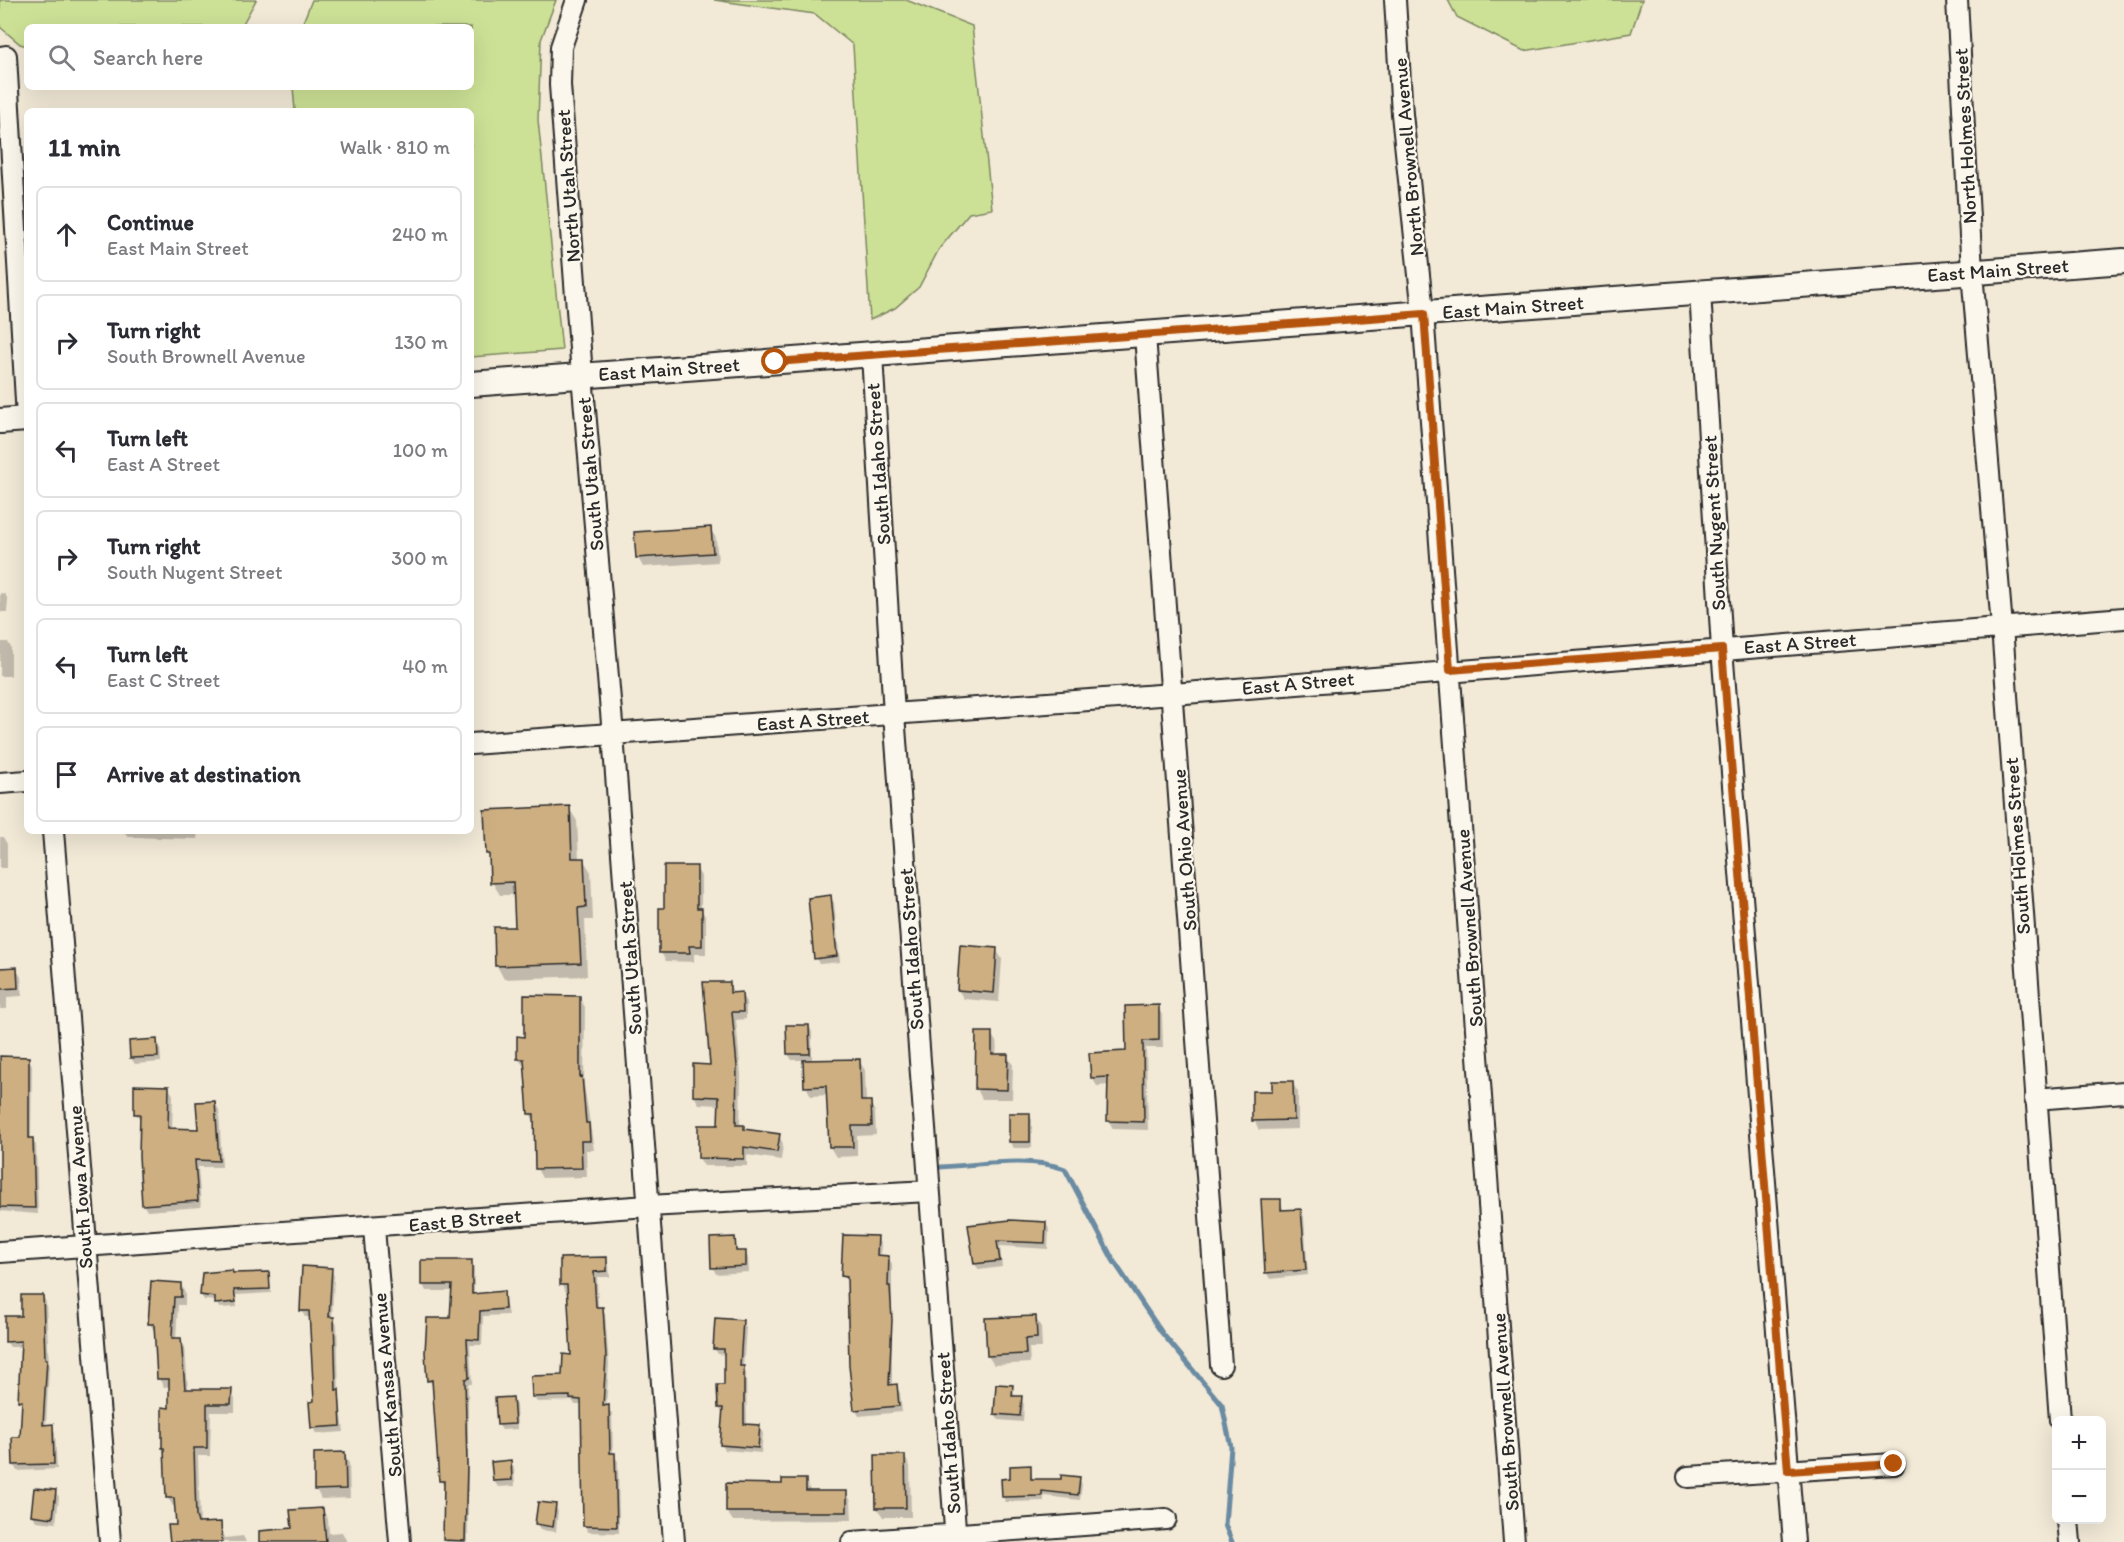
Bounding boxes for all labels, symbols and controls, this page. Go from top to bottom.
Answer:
search box [24,24,474,90]
icon: search [45,41,78,74]
text: Search here [93,44,203,71]
street label: North Holmes Street [1948,47,1982,225]
street label: North Brownell Avenue [1387,57,1429,257]
street label: North Utah Street [551,108,585,263]
text: 11 min [48,131,120,163]
text: Walk · 810 m [340,135,450,159]
text: Continue [107,209,194,236]
icon: ahead [50,218,83,251]
text: 240 m [392,222,448,246]
text: East Main Street [107,236,249,260]
street label: East Main Street [1926,253,2070,287]
street label: East Main Street [1441,290,1585,324]
text: Turn right [107,317,201,344]
icon: right [50,326,83,359]
text: 130 m [394,330,448,354]
text: South Brownell Avenue [107,344,306,368]
route start [761,348,787,374]
street label: East Main Street [597,352,741,386]
street label: South Idaho Street [860,382,896,546]
street label: South Utah Street [571,396,609,552]
text: Turn left [107,425,188,452]
icon: left [50,434,83,467]
street label: South Nugent Street [1697,434,1731,611]
text: 100 m [393,438,448,462]
text: East A Street [107,452,220,476]
text: Turn right [107,533,201,560]
icon: right [50,542,83,575]
text: 300 m [391,546,448,570]
text: South Nugent Street [107,560,283,584]
street label: East A Street [1743,627,1858,659]
text: Turn left [107,641,188,668]
icon: left [50,650,83,683]
text: 40 m [402,654,448,678]
street label: East A Street [1241,666,1356,700]
text: East C Street [107,668,220,692]
street label: East A Street [756,704,871,736]
street label: South Holmes Street [1999,756,2035,935]
icon: arrive [50,758,83,791]
text: Arrive at destination [107,761,301,788]
street label: South Ohio Avenue [1166,768,1202,932]
street label: South Brownell Avenue [1450,828,1488,1028]
street label: South Idaho Street [893,867,929,1031]
street label: South Utah Street [613,880,647,1036]
street label: South Iowa Avenue [62,1105,98,1269]
street label: East B Street [408,1203,523,1237]
street label: South Kansas Avenue [367,1292,407,1478]
street label: South Brownell Avenue [1486,1312,1524,1512]
street label: South Idaho Street [930,1351,966,1515]
map controls [2052,1416,2106,1524]
button: + [2052,1416,2106,1470]
route end [1880,1450,1906,1476]
button: − [2052,1470,2106,1524]

